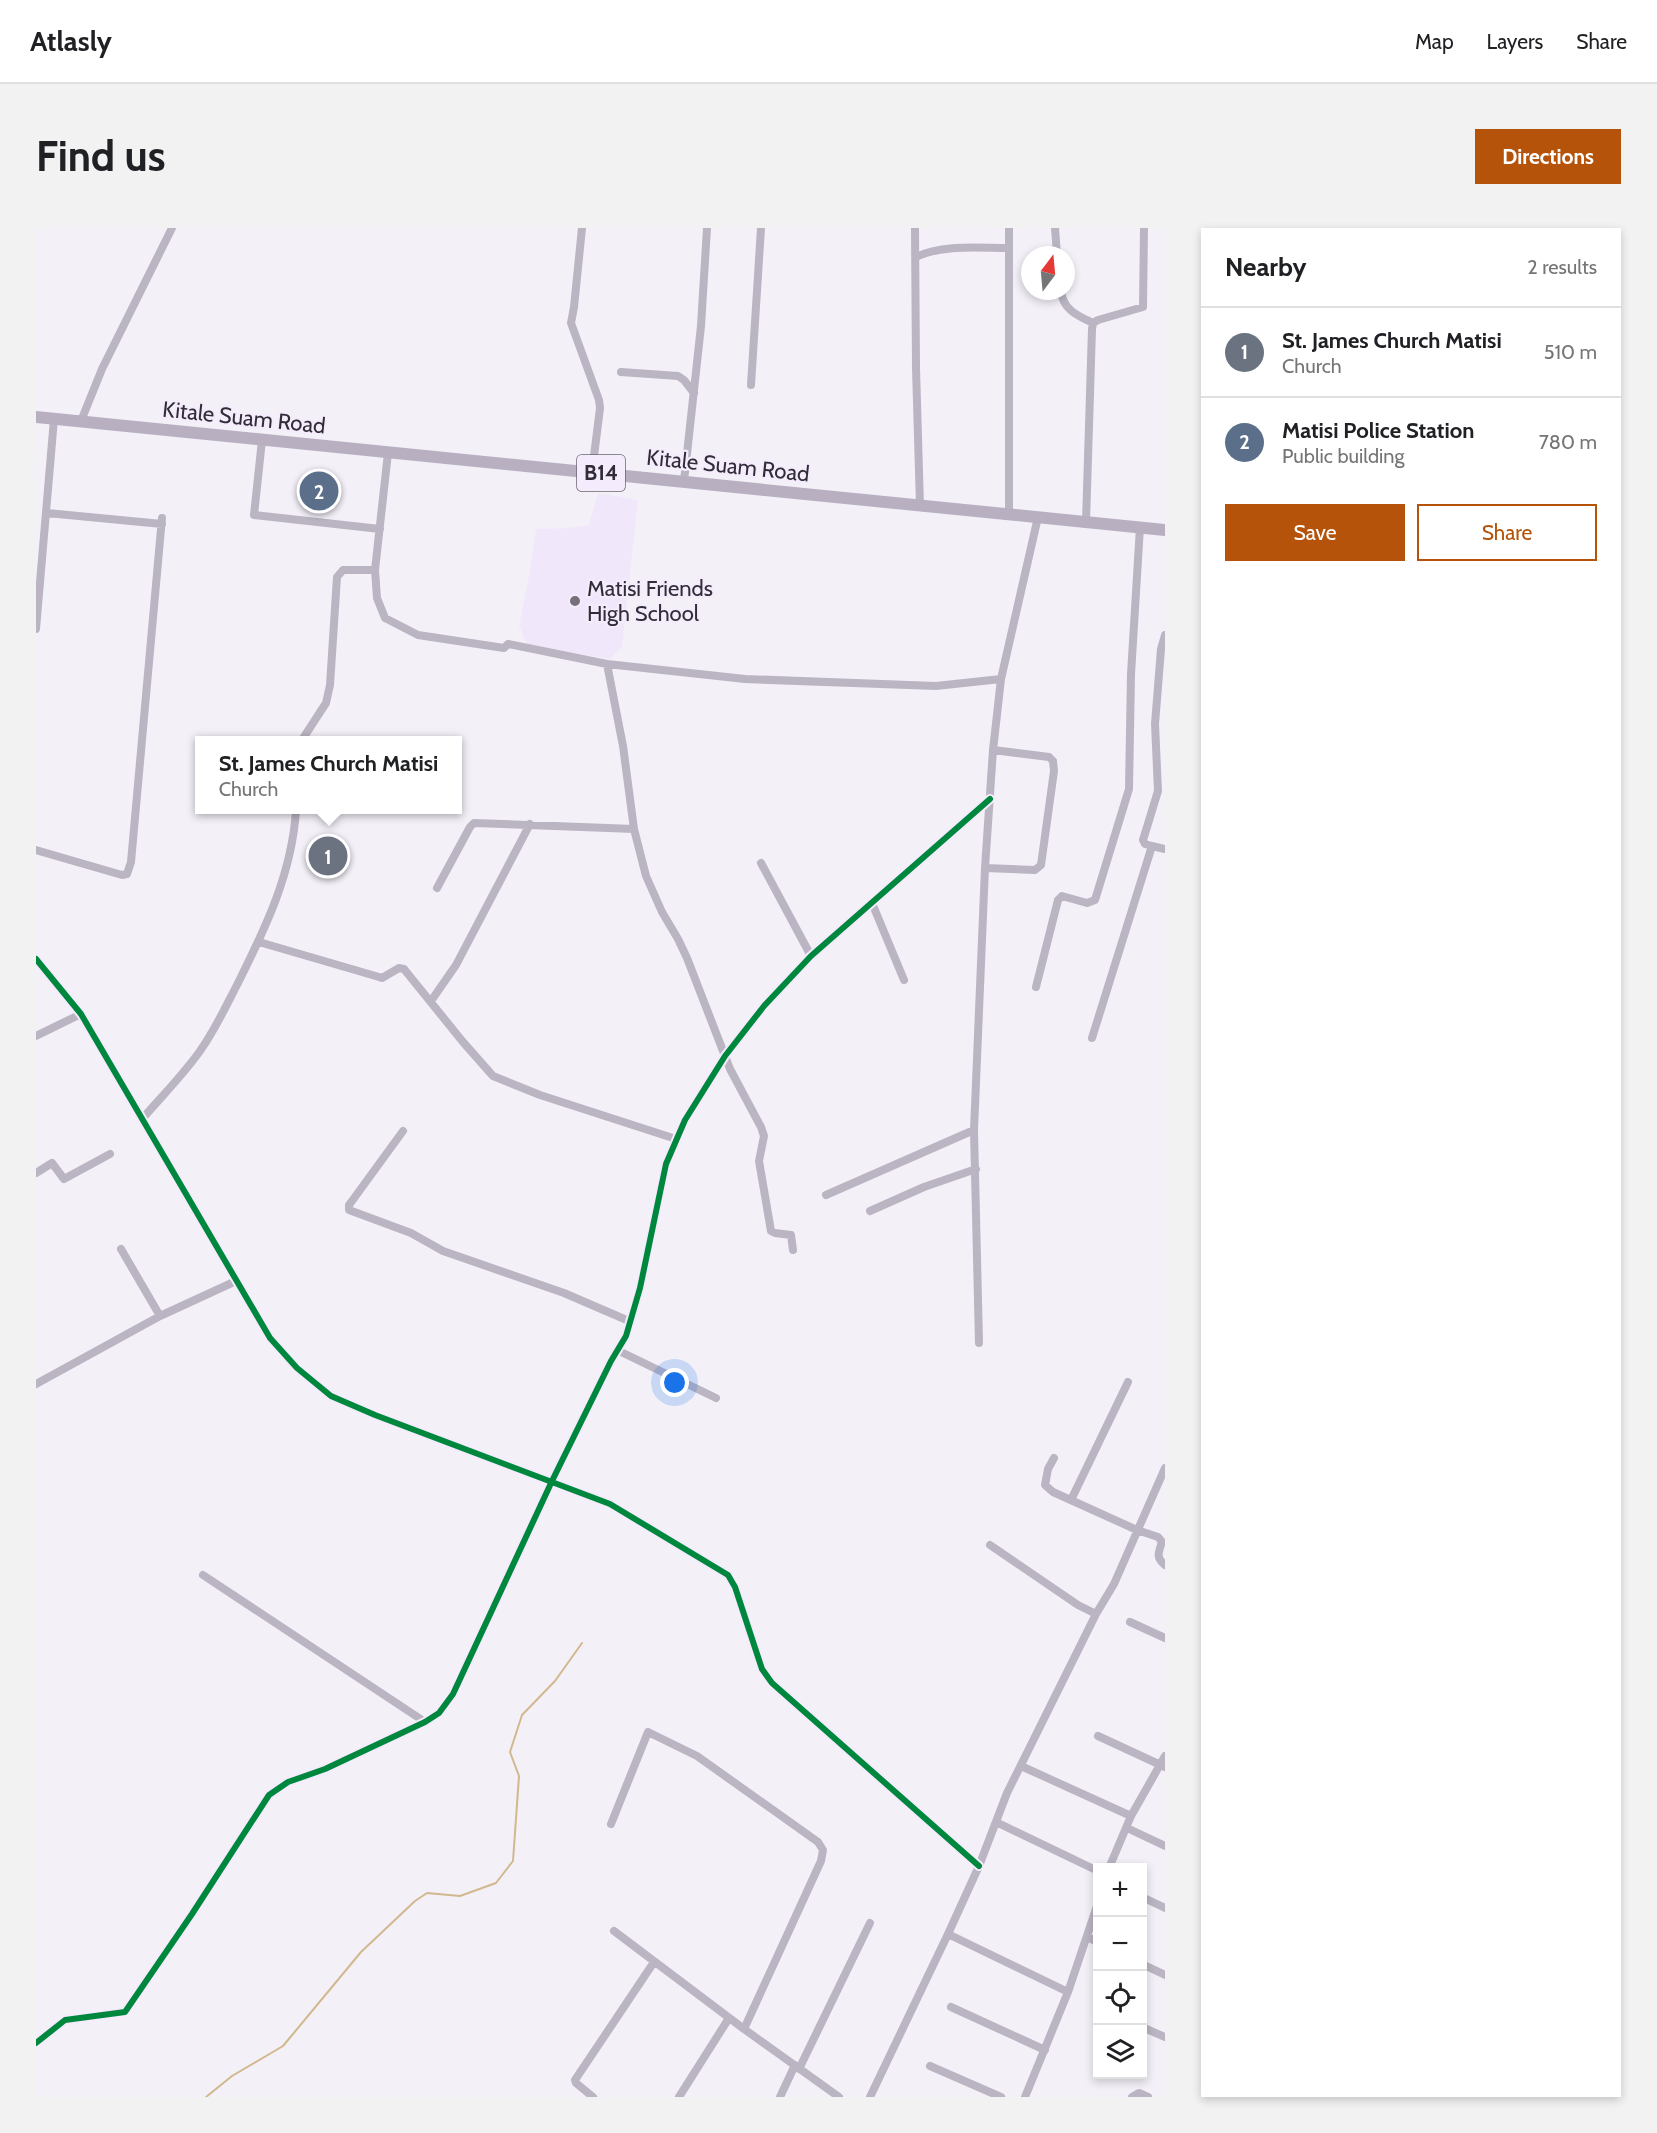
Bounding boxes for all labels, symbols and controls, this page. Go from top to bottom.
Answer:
text: Atlasly [30,24,112,58]
text: Map [1415,29,1454,54]
text: Layers [1487,29,1543,54]
text: Share [1576,29,1627,54]
button: Directions [1475,129,1621,184]
text: Find us [36,130,165,182]
north arrow [1021,246,1075,300]
text: Nearby [1225,251,1306,283]
text: 2 results [1527,255,1597,279]
text: St. James Church Matisi [1282,327,1502,354]
text: 1 [1241,340,1248,364]
text: 510 m [1544,340,1597,364]
text: Church [1282,354,1342,378]
street label: Kitale Suam Road [161,396,327,439]
text: Matisi Police Station [1282,417,1474,444]
text: 2 [1239,430,1250,454]
text: 780 m [1539,430,1597,454]
street label: Kitale Suam Road [645,444,811,487]
text: Public building [1282,444,1404,468]
road number: B14 [577,455,625,491]
pin: 2 [300,468,338,514]
button: Save [1225,504,1405,561]
button: Share [1417,504,1597,561]
place label: Matisi Friends High School [587,575,713,627]
marker: Matisi Friends High School [568,594,582,608]
popup [195,736,462,814]
text: St. James Church Matisi [219,750,438,777]
text: Church [219,777,278,801]
pin: 1 [308,834,348,878]
your location [660,1368,689,1397]
map controls [1093,1863,1147,2079]
button: + [1093,1863,1147,1917]
button: − [1093,1917,1147,1971]
button: locate [1093,1971,1147,2025]
button: layers [1093,2025,1147,2079]

